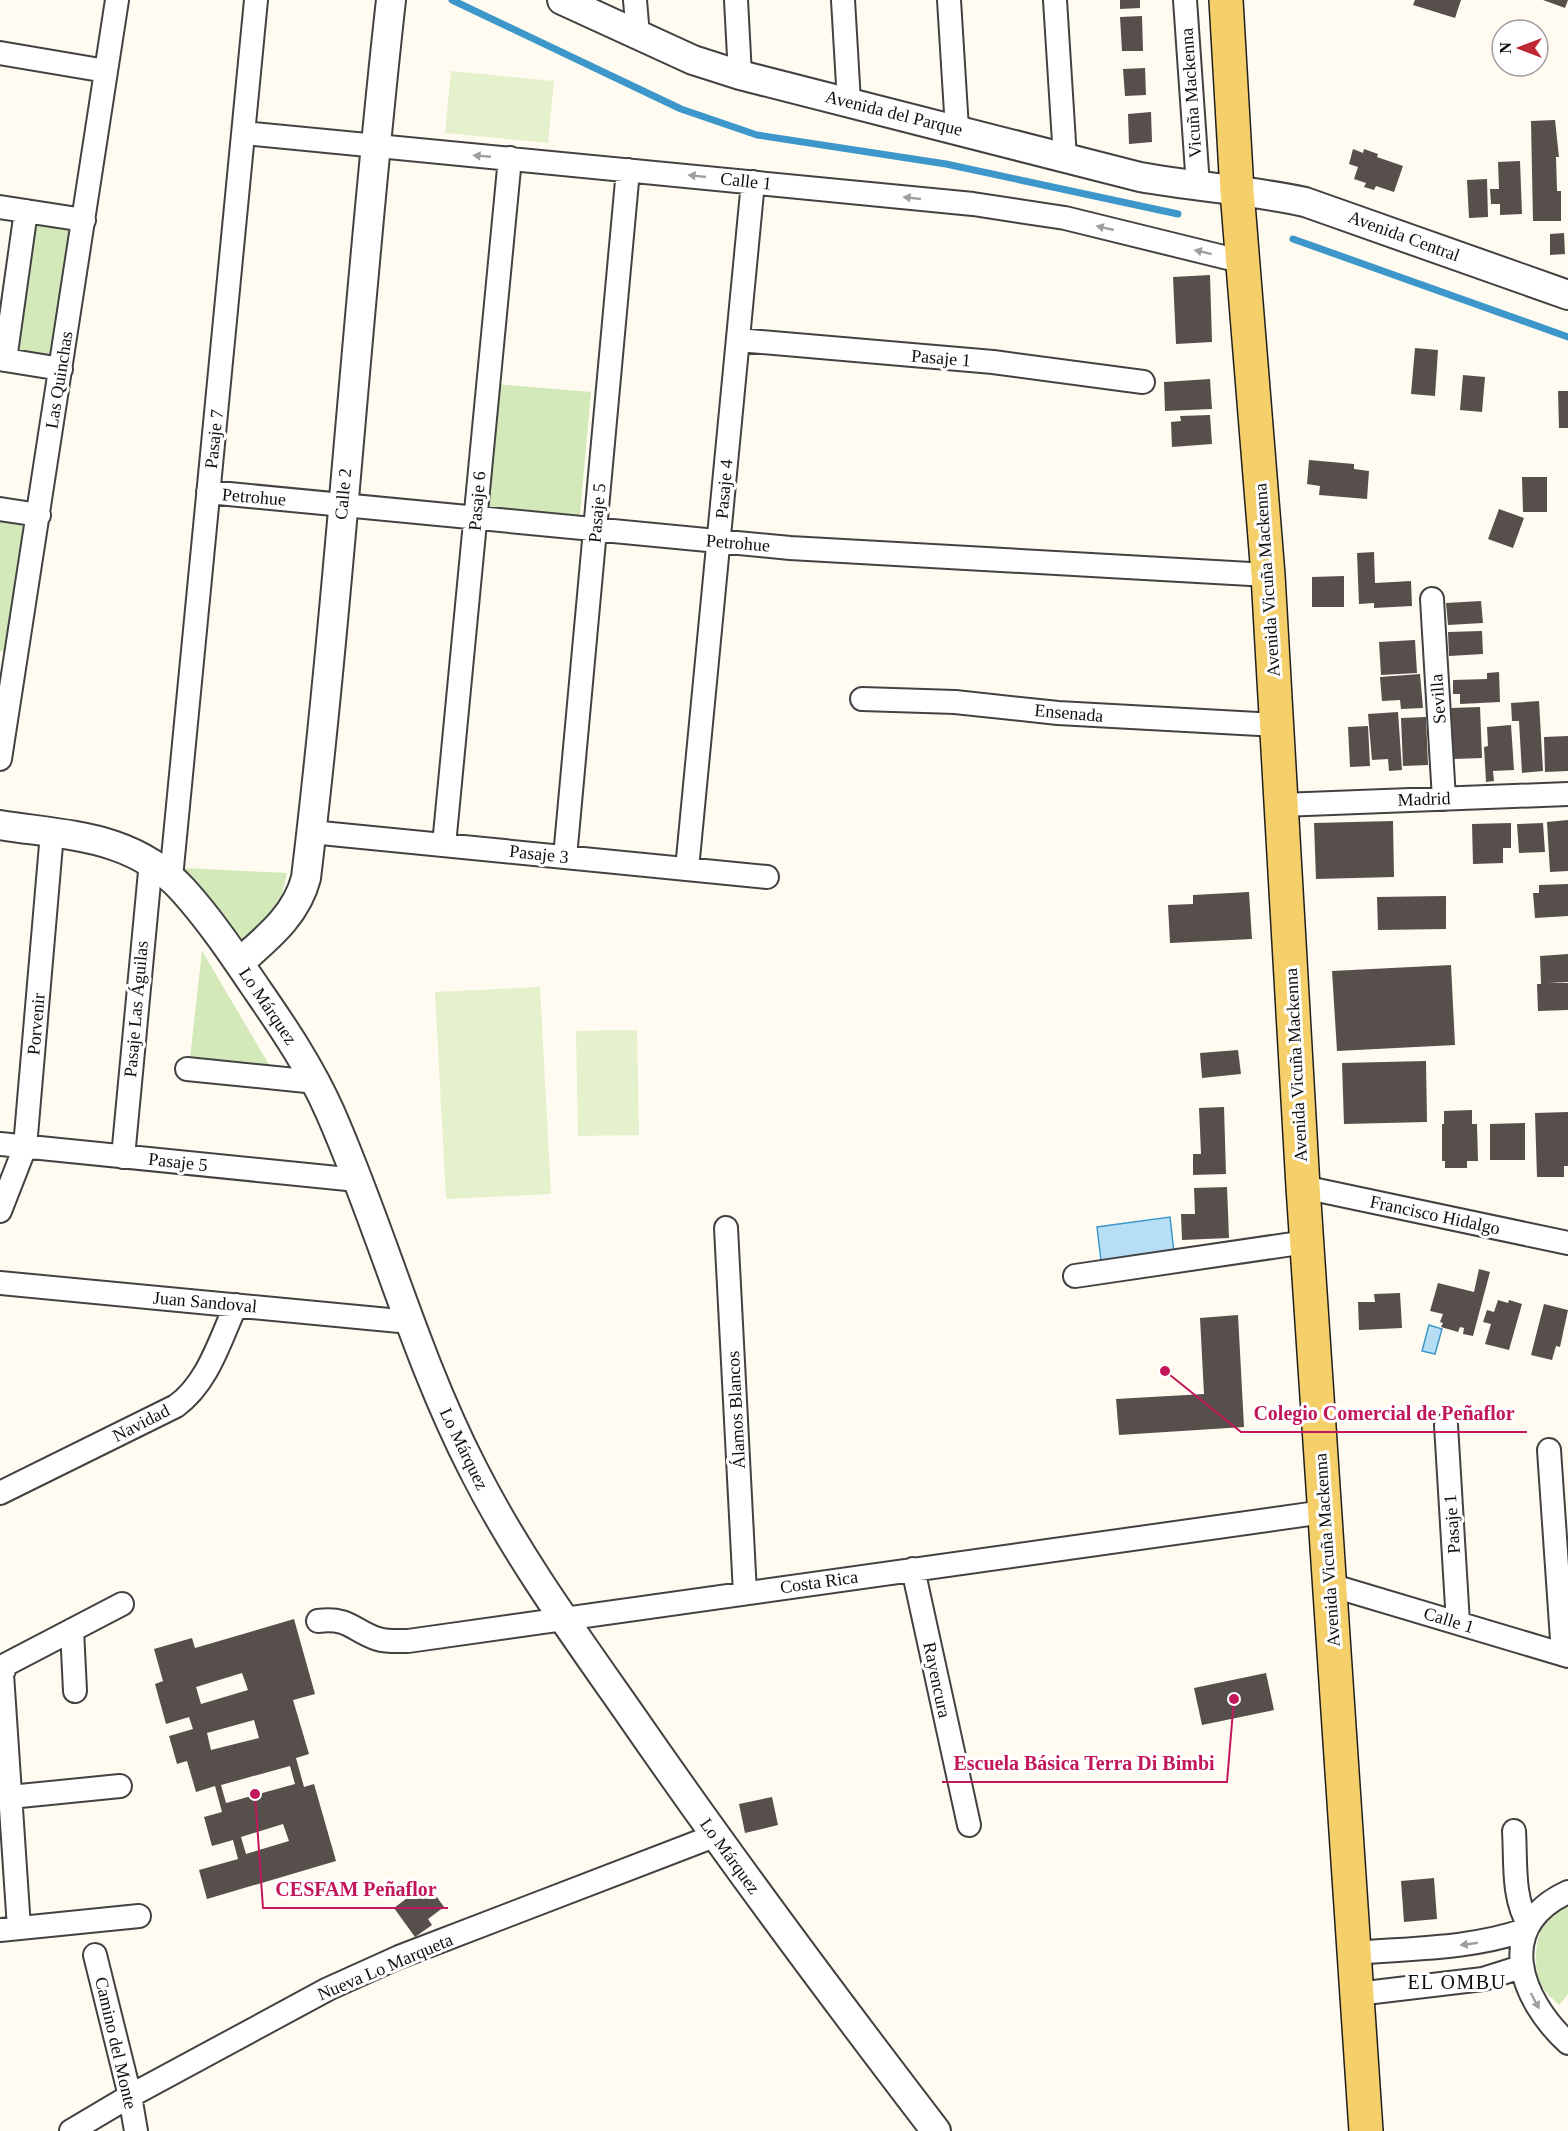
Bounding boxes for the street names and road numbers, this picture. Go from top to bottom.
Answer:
street label: Vicuña Mackenna [1176,27,1206,159]
street label: Avenida del Parque [823,86,965,140]
street label: Calle 1 [719,168,773,194]
street label: Avenida Central [1346,207,1462,265]
street label: Las Quinchas [41,330,77,430]
street label: Pasaje 1 [910,345,972,371]
street label: Pasaje 7 [201,408,227,470]
street label: Pasaje 4 [711,458,737,520]
street label: Calle 2 [331,467,355,521]
street label: Pasaje 6 [464,470,490,532]
street label: Pasaje 5 [584,482,610,544]
street label: Avenida Vicuña Mackenna [1250,482,1284,678]
street label: Petrohue [221,484,287,510]
street label: Petrohue [705,530,771,556]
street label: Sevilla [1426,673,1450,725]
street label: Ensenada [1034,700,1104,726]
street label: Madrid [1397,788,1451,810]
street label: Pasaje 3 [508,841,570,867]
street label: Pasaje Las Águilas [119,940,152,1078]
street label: Lo Márquez [235,964,301,1048]
street label: Avenida Vicuña Mackenna [1281,968,1311,1162]
street label: Porvenir [23,992,49,1056]
street label: Pasaje 5 [147,1149,209,1175]
street label: Francisco Hidalgo [1368,1191,1502,1239]
street label: Juan Sandoval [152,1287,258,1317]
street label: Álamos Blancos [722,1350,749,1470]
street label: Navidad [109,1400,173,1446]
street label: Lo Márquez [436,1405,492,1493]
street label: Avenida Vicuña Mackenna [1310,1452,1344,1648]
street label: Pasaje 1 [1440,1494,1464,1554]
street label: Costa Rica [779,1567,859,1597]
street label: Calle 1 [1421,1603,1477,1637]
street label: Rayencura [919,1640,955,1720]
street label: Lo Márquez [696,1814,764,1898]
street label: Nueva Lo Marqueta [314,1929,456,2005]
street label: Camino del Monte [91,1975,141,2111]

